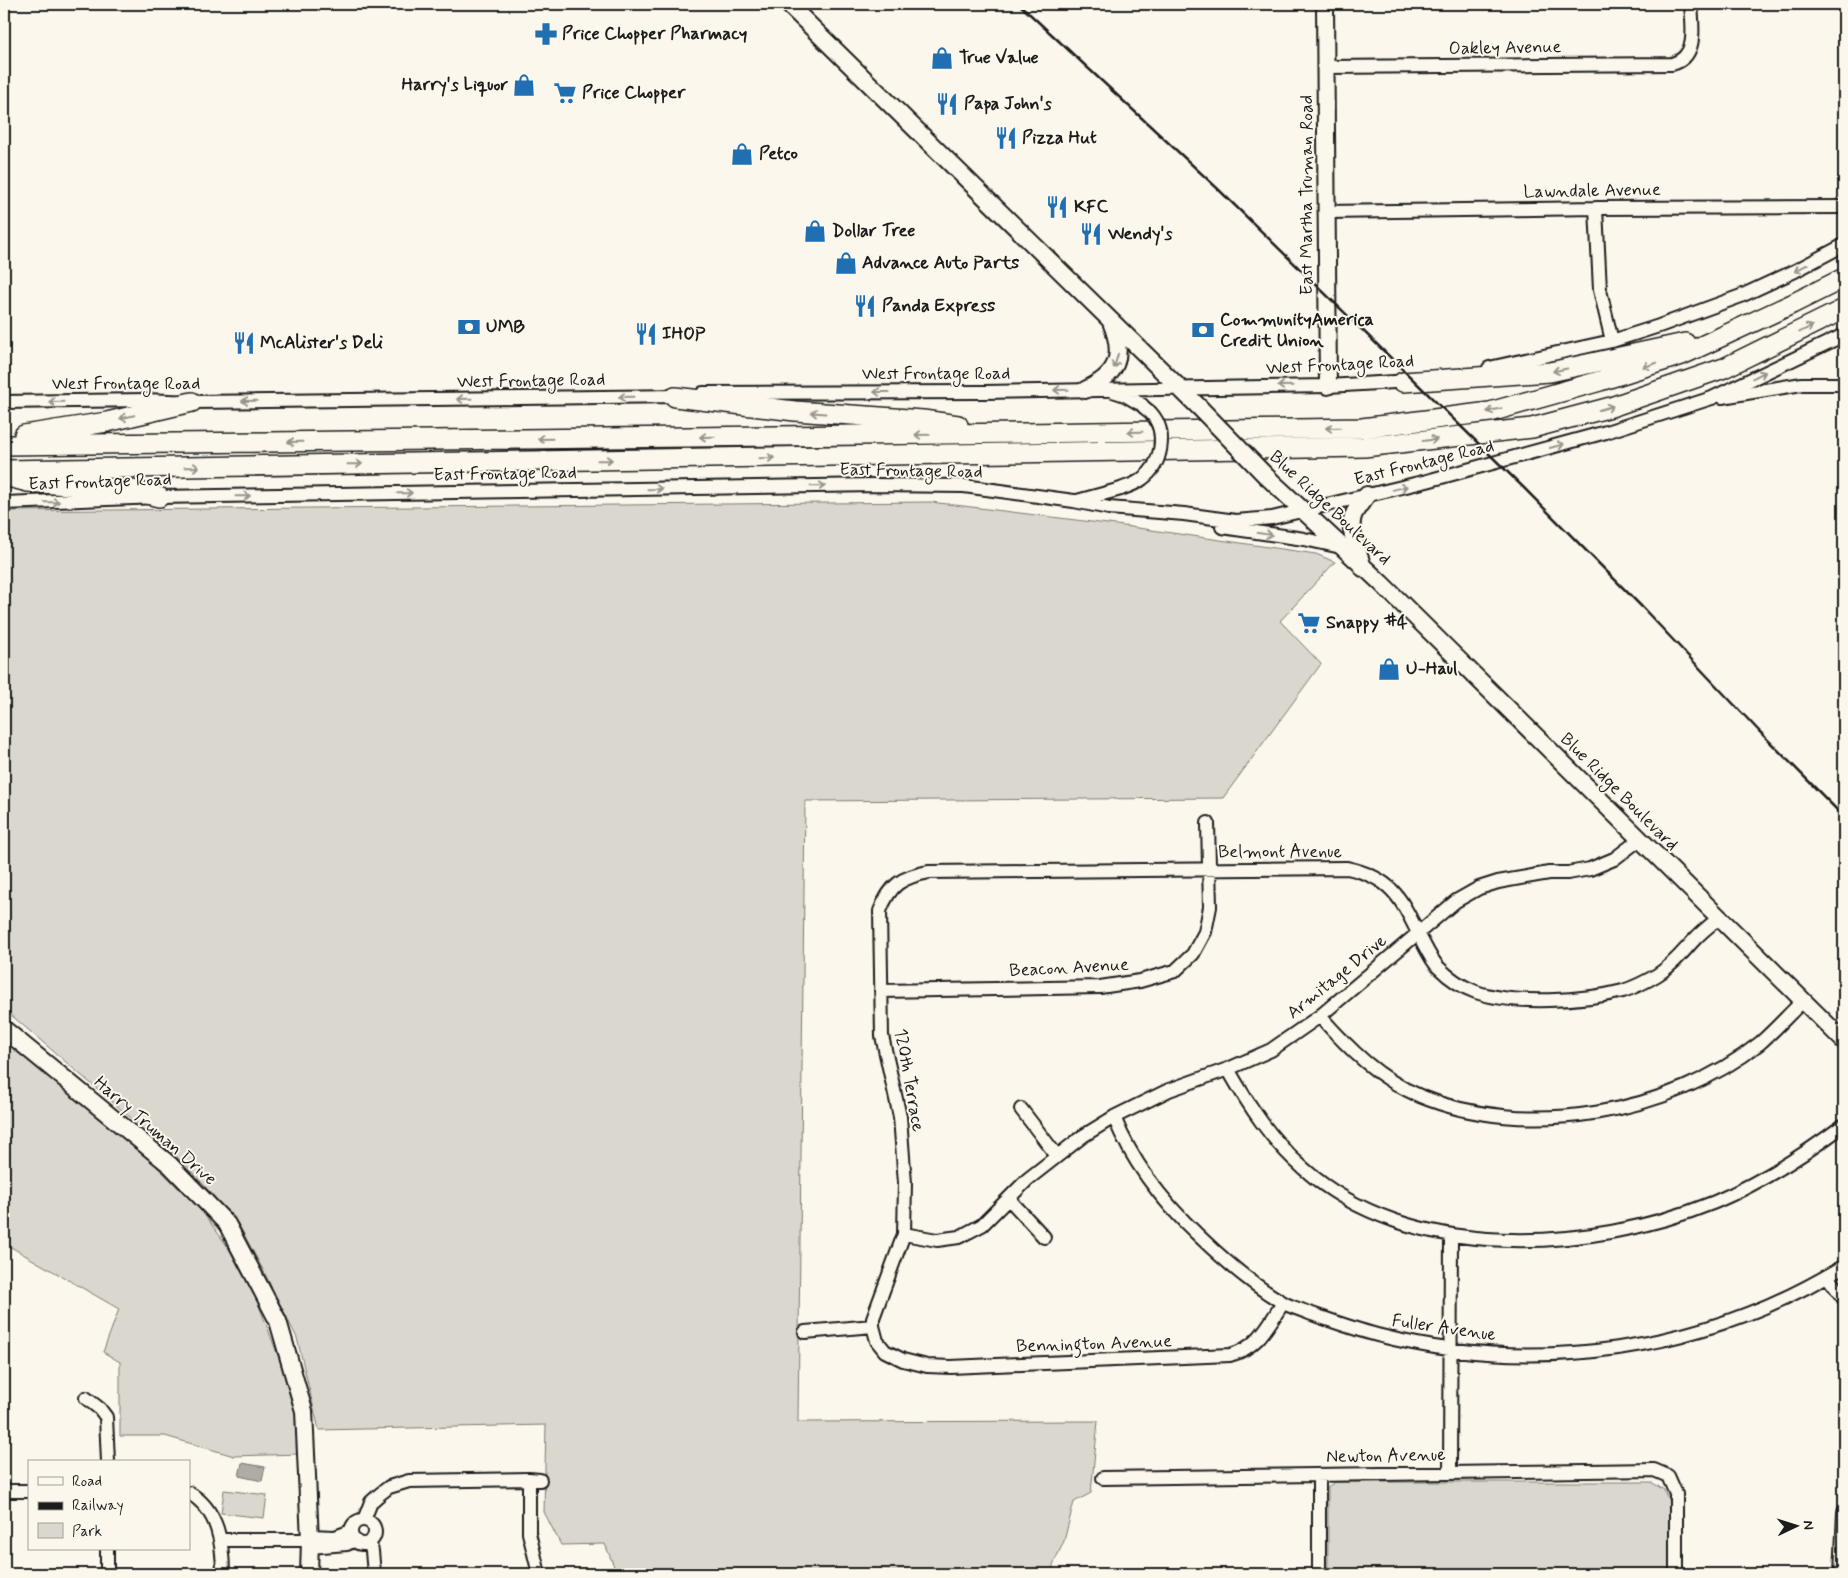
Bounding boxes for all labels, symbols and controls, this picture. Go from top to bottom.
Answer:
pharmacy icon: Price Chopper Pharmacy [533,21,559,47]
place label: Price Chopper Pharmacy [562,22,747,46]
street label: Oakley Avenue [1449,35,1562,61]
shop icon: True Value [929,45,955,71]
place label: True Value [959,46,1039,70]
shop icon: Harry's Liquor [511,72,537,98]
place label: Harry's Liquor [401,73,508,97]
supermarket icon: Price Chopper [552,80,578,106]
place label: Price Chopper [582,81,686,105]
restaurant icon: Papa John's [934,91,960,117]
place label: Papa John's [964,92,1052,116]
street label: East Martha Truman Road [1295,95,1319,295]
restaurant icon: Pizza Hut [993,125,1019,151]
place label: Pizza Hut [1022,126,1097,150]
shop icon: Petco [729,141,755,167]
place label: Petco [759,142,798,166]
street label: Lawndale Avenue [1523,178,1661,204]
restaurant icon: KFC [1044,194,1070,220]
place label: KFC [1074,195,1108,219]
shop icon: Dollar Tree [802,218,828,244]
place label: Dollar Tree [832,219,915,243]
restaurant icon: Wendy's [1078,221,1104,247]
place label: Wendy's [1107,222,1172,246]
shop icon: Advance Auto Parts [833,250,859,276]
place label: Advance Auto Parts [862,251,1019,275]
one-way arrow [1794,264,1809,273]
restaurant icon: Panda Express [852,293,878,319]
place label: Panda Express [882,294,995,318]
place label: CommunityAmerica Credit Union [1220,308,1374,353]
bank icon: UMB [456,314,482,340]
place label: UMB [486,315,525,339]
bank icon: CommunityAmerica Credit Union [1190,317,1216,343]
restaurant icon: IHOP [633,321,659,347]
place label: IHOP [662,322,706,346]
one-way arrow [1798,324,1813,333]
restaurant icon: McAlister's Deli [231,330,257,356]
place label: McAlister's Deli [260,331,383,355]
street label: West Frontage Road [1265,349,1415,382]
one-way arrow [1111,352,1120,368]
one-way arrow [1642,361,1658,371]
street label: West Frontage Road [862,362,1010,387]
one-way arrow [1553,366,1569,375]
street label: West Frontage Road [457,368,605,395]
one-way arrow [1752,370,1767,380]
street label: West Frontage Road [52,372,200,397]
one-way arrow [1277,381,1293,391]
one-way arrow [1053,385,1070,395]
one-way arrow [873,387,890,397]
one-way arrow [618,392,634,402]
one-way arrow [456,394,472,404]
one-way arrow [241,396,257,406]
one-way arrow [48,397,64,406]
one-way arrow [1598,403,1614,412]
one-way arrow [1486,406,1502,415]
one-way arrow [810,408,826,418]
one-way arrow [120,413,136,422]
one-way arrow [1325,424,1341,433]
one-way arrow [1127,427,1143,436]
one-way arrow [914,430,930,439]
one-way arrow [699,432,716,442]
one-way arrow [537,434,553,444]
street label: East Frontage Road [1352,434,1497,493]
one-way arrow [1421,435,1437,445]
one-way arrow [287,437,303,447]
one-way arrow [1549,440,1565,450]
street label: Blue Ridge Boulevard [1263,445,1396,571]
one-way arrow [759,453,775,463]
one-way arrow [597,456,613,465]
street label: East Frontage Road [839,458,983,485]
one-way arrow [346,459,363,469]
street label: East Frontage Road [433,461,577,488]
one-way arrow [184,462,200,472]
street label: East Frontage Road [28,468,172,497]
one-way arrow [809,482,825,491]
one-way arrow [1392,483,1408,492]
one-way arrow [646,484,663,494]
one-way arrow [396,488,413,498]
one-way arrow [234,491,250,501]
one-way arrow [44,497,60,506]
one-way arrow [1257,529,1273,539]
supermarket icon: Snappy #4 [1296,610,1322,636]
place label: Snappy #4 [1326,611,1408,635]
shop icon: U-Haul [1376,656,1402,682]
place label: U-Haul [1406,657,1458,681]
street label: Blue Ridge Boulevard [1554,728,1683,857]
street label: Belmont Avenue [1218,840,1342,864]
street label: Armitage Drive [1282,929,1392,1025]
street label: Beacon Avenue [1009,953,1130,983]
street label: 120th Terrace [888,1027,930,1133]
street label: Harry Truman Drive [88,1071,222,1191]
street label: Fuller Avenue [1390,1309,1498,1347]
street label: Bennington Avenue [1016,1329,1173,1361]
street label: Newton Avenue [1326,1443,1446,1469]
legend [28,1460,190,1550]
text: Road [72,1472,102,1492]
text: Railway [72,1496,124,1516]
north arrow [1770,1500,1820,1550]
text: N [1799,1520,1817,1530]
text: Park [72,1522,102,1542]

